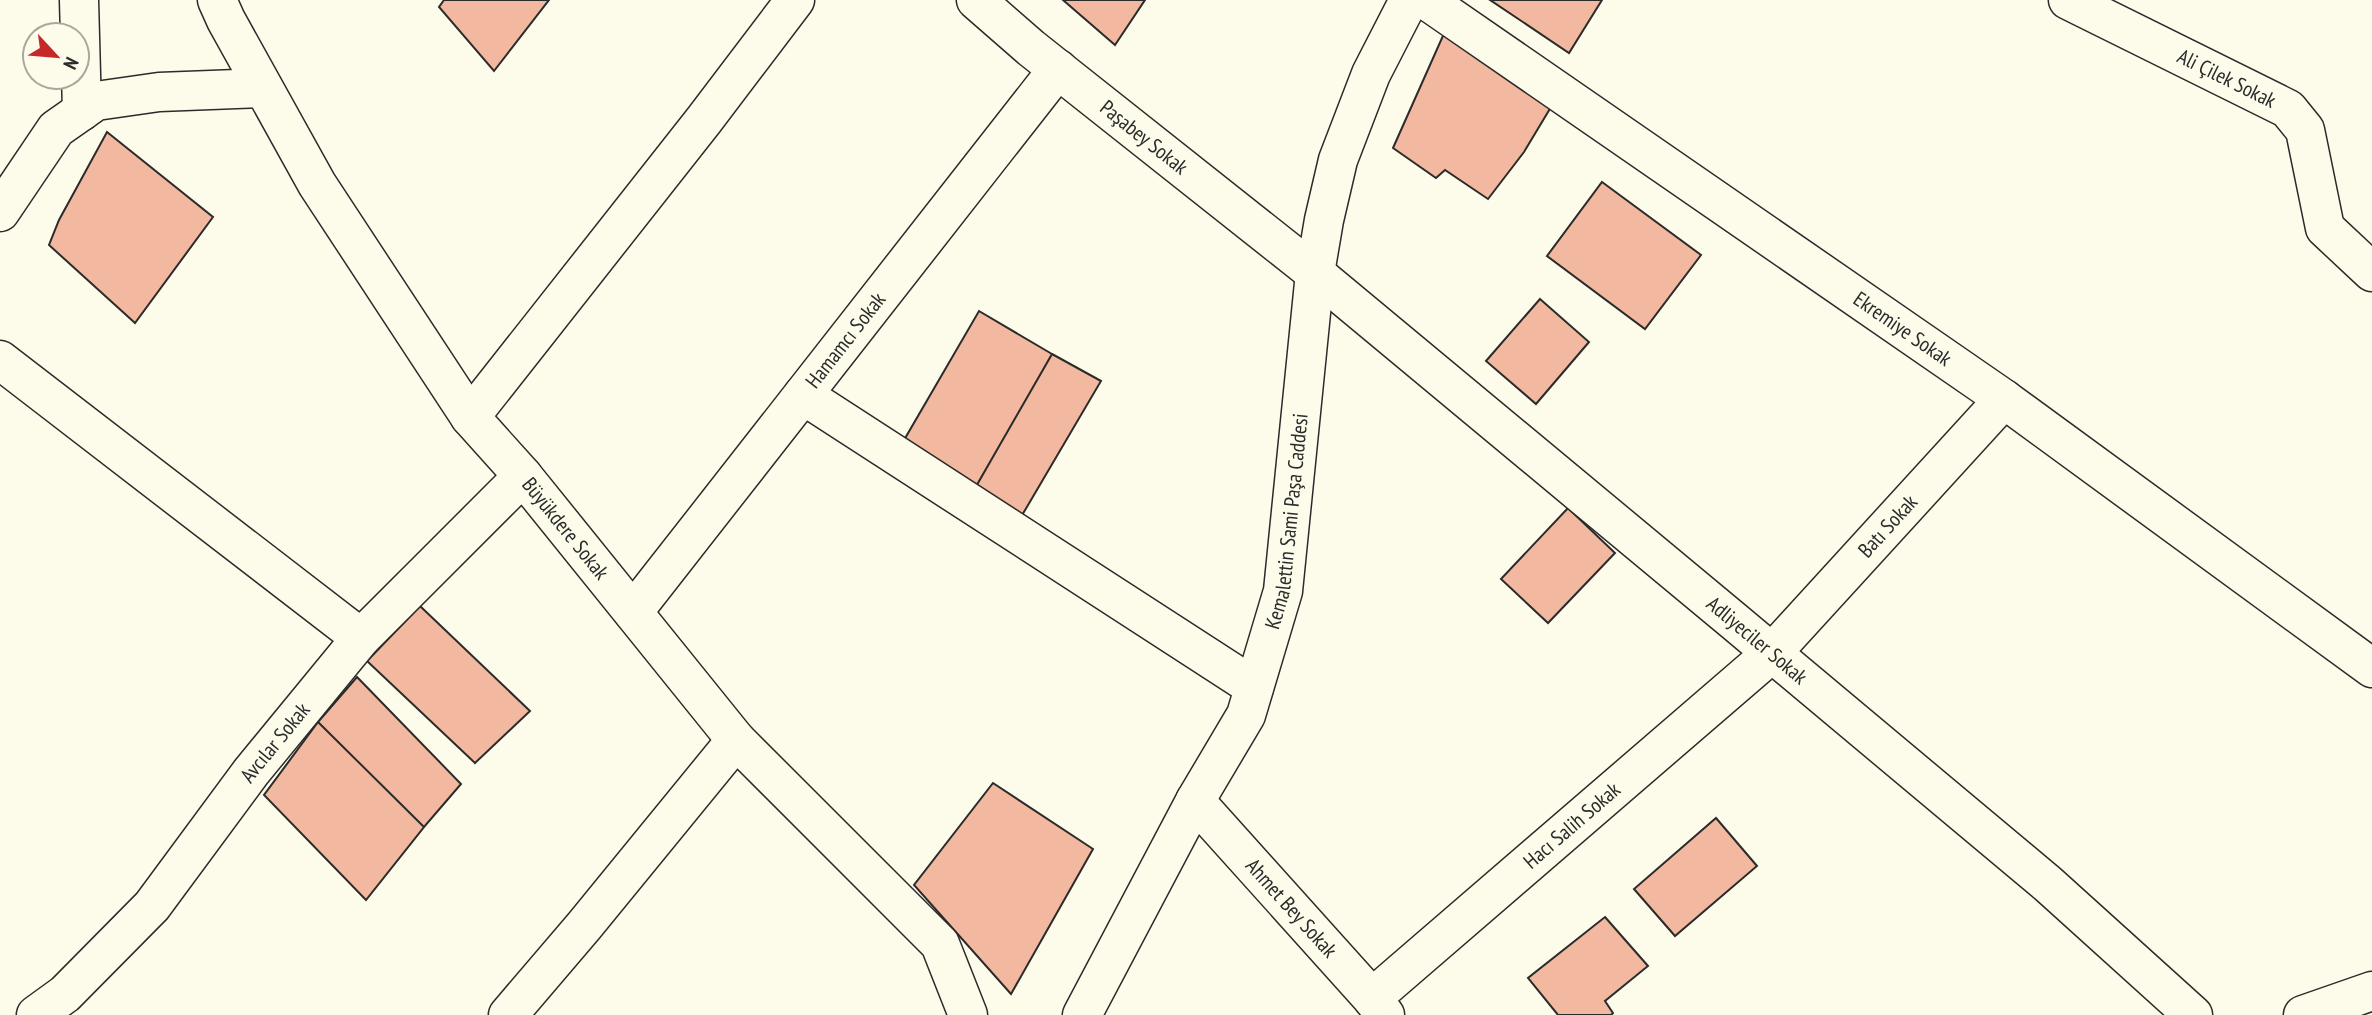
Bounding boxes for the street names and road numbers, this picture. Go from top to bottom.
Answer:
street label: Ali Çilek Sokak [2173,42,2281,114]
street label: Paşabey Sokak [1095,94,1194,180]
street label: Ekremiye Sokak [1848,285,1957,372]
street label: Hamamcı Sokak [799,287,891,394]
street label: Kemalettin Sami Paşa Caddesi [1258,412,1314,632]
street label: Büyükdere Sokak [516,472,615,585]
street label: Batı Sokak [1852,489,1923,563]
street label: Adliyeciler Sokak [1701,590,1813,690]
street label: Avcılar Sokak [234,697,315,788]
street label: Hacı Salih Sokak [1518,776,1626,874]
street label: Ahmet Bey Sokak [1240,852,1343,963]

